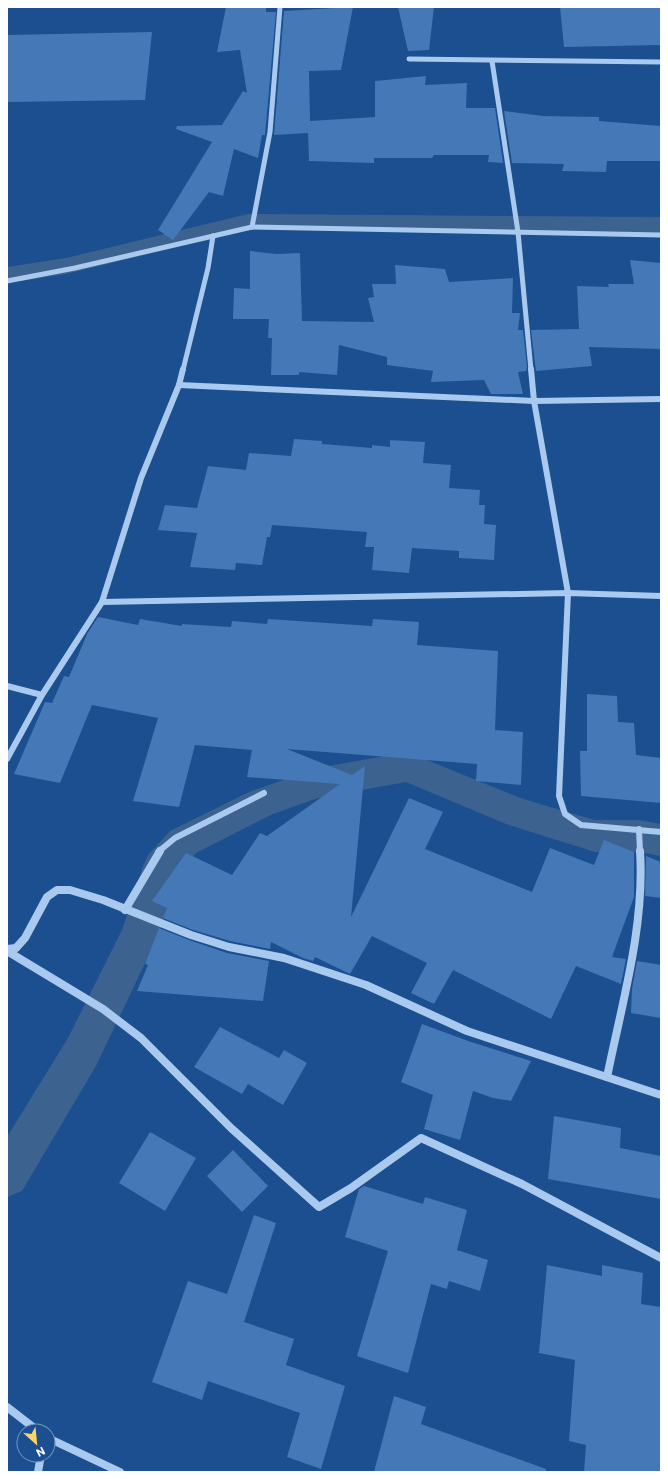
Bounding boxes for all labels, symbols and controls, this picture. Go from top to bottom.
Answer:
north arrow [16,1423,56,1463]
text: N [34,1445,47,1460]

